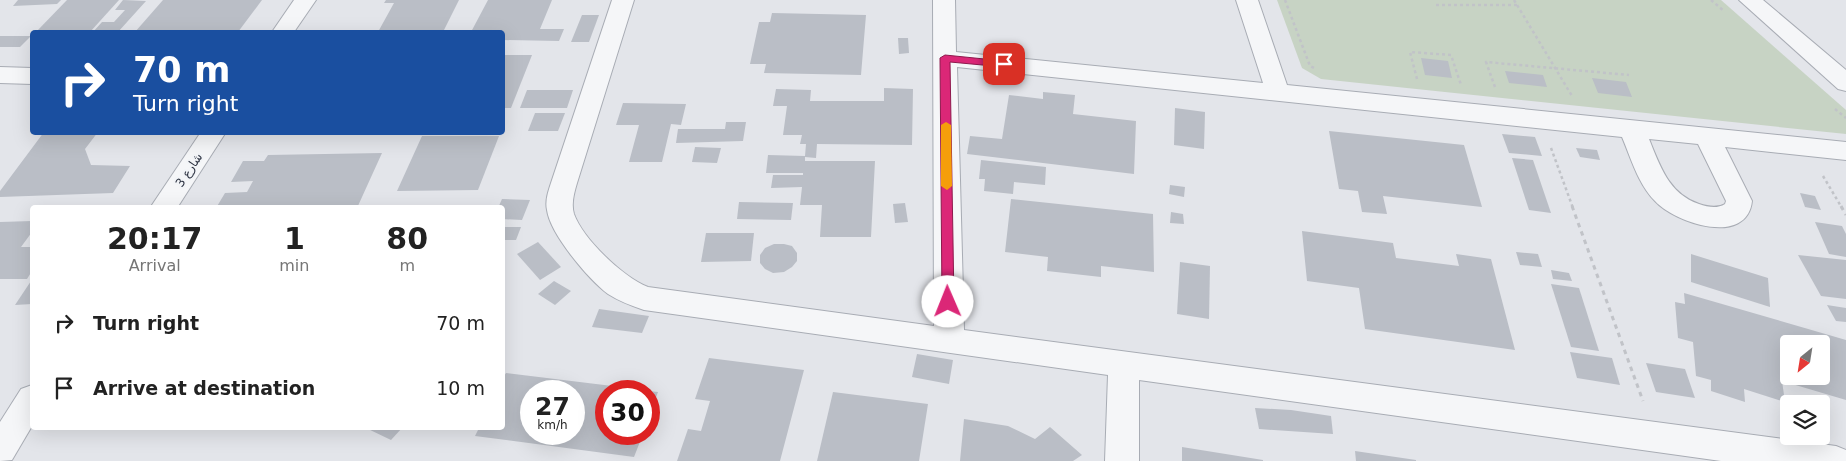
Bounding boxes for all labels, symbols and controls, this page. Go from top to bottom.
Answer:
pin [983,43,1025,85]
icon: right [50,50,115,115]
text: 70 m [133,50,230,90]
icon: arrive [990,50,1018,78]
text: Turn right [133,91,238,116]
street label: شارع 3 [173,150,206,190]
text: 20:17 [107,221,202,256]
text: 1 [284,221,305,256]
text: 80 [386,221,428,256]
text: Arrival [129,256,181,275]
text: min [279,256,309,275]
text: m [399,256,415,275]
position arrow [921,275,973,327]
icon: right [50,309,78,337]
text: Turn right [93,312,199,334]
text: 70 m [436,312,485,334]
north arrow [1780,335,1830,385]
map controls [1780,335,1830,445]
icon: arrive [50,374,78,402]
text: Arrive at destination [93,377,315,399]
text: 10 m [436,377,485,399]
speed limit sign: 30 [595,380,660,445]
text: 27 [535,392,570,421]
button: layers [1780,395,1830,445]
text: km/h [537,418,568,432]

